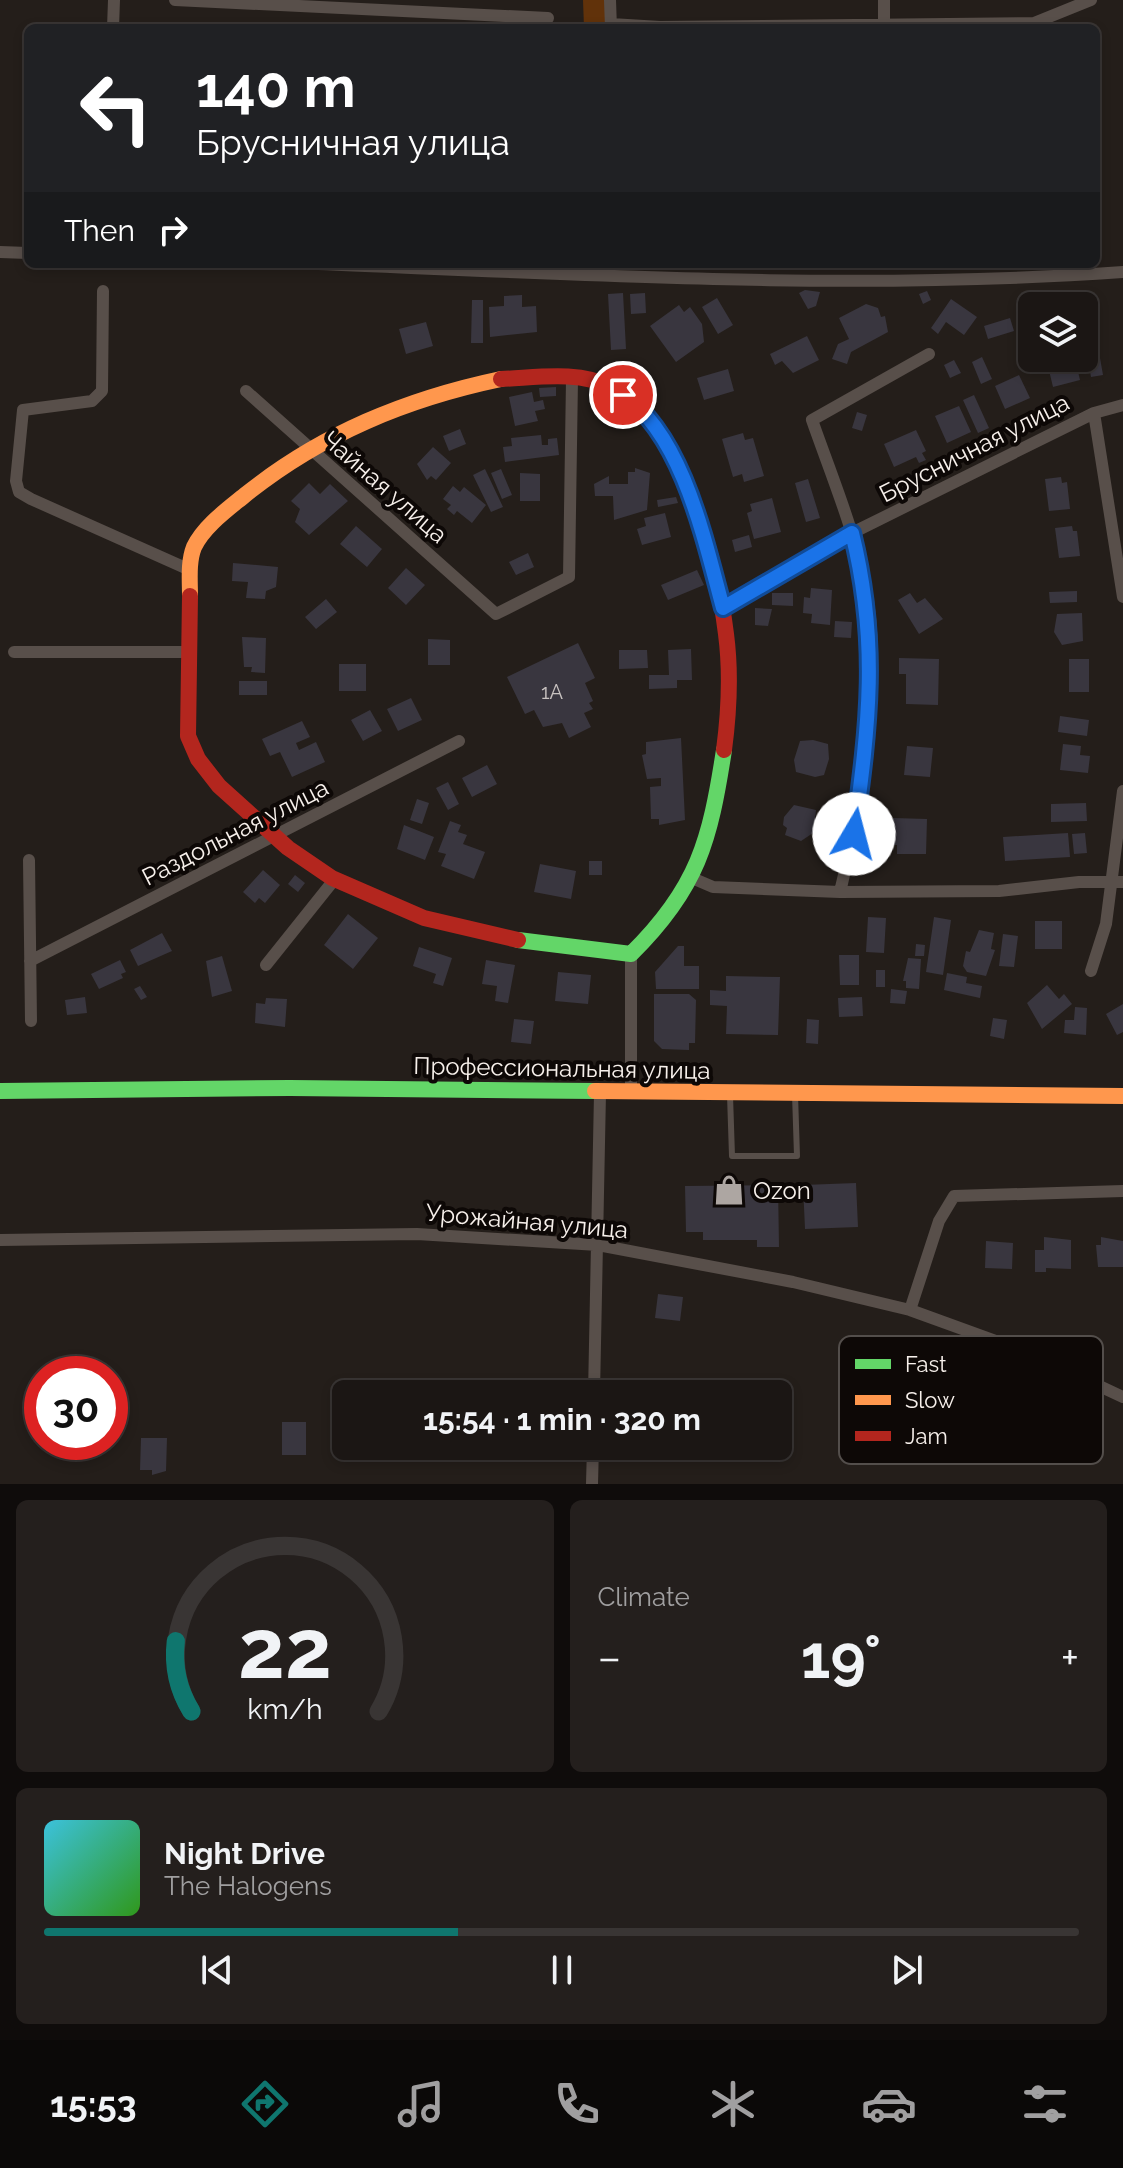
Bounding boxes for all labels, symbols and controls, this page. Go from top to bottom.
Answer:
text: 140 m [196,54,356,120]
icon: left [64,56,168,160]
text: Брусничная улица [196,121,510,163]
icon: right [151,208,195,252]
text: Then [64,213,135,248]
map controls [1018,292,1098,372]
button: layers [1018,292,1098,372]
pin [589,361,657,429]
icon: arrive [601,373,645,417]
street label: Брусничная улица [874,388,1074,508]
street label: Чайная улица [317,425,453,549]
house number: 1А [541,680,564,704]
street label: Раздольная улица [137,772,333,892]
position arrow [812,792,896,876]
street label: Профессиональная улица [413,1051,711,1085]
shop icon: Ozon [712,1173,746,1207]
place label: Ozon [753,1176,811,1205]
street label: Урожайная улица [425,1198,629,1244]
legend [839,1336,1103,1464]
text: Fast [905,1351,947,1377]
speed limit sign: 30 [24,1356,128,1460]
text: Slow [905,1387,955,1413]
text: 15:54 · 1 min · 320 m [423,1402,701,1437]
text: Jam [905,1423,948,1449]
text: Climate [598,1582,690,1612]
text: 22 [238,1600,332,1697]
text: 19° [801,1622,881,1692]
text: − [598,1632,621,1683]
text: + [1061,1632,1079,1683]
text: km/h [247,1692,322,1726]
text: Night Drive [164,1836,325,1871]
text: The Halogens [164,1871,332,1901]
icon: previous [195,1948,239,1992]
icon: pause [540,1948,584,1992]
icon: next [885,1948,929,1992]
icon: directions [237,2076,293,2132]
icon: music [393,2076,449,2132]
icon: phone [549,2076,605,2132]
icon: climate [705,2076,761,2132]
icon: car [861,2076,917,2132]
icon: filters [1017,2076,1073,2132]
text: 15:53 [50,2083,137,2125]

